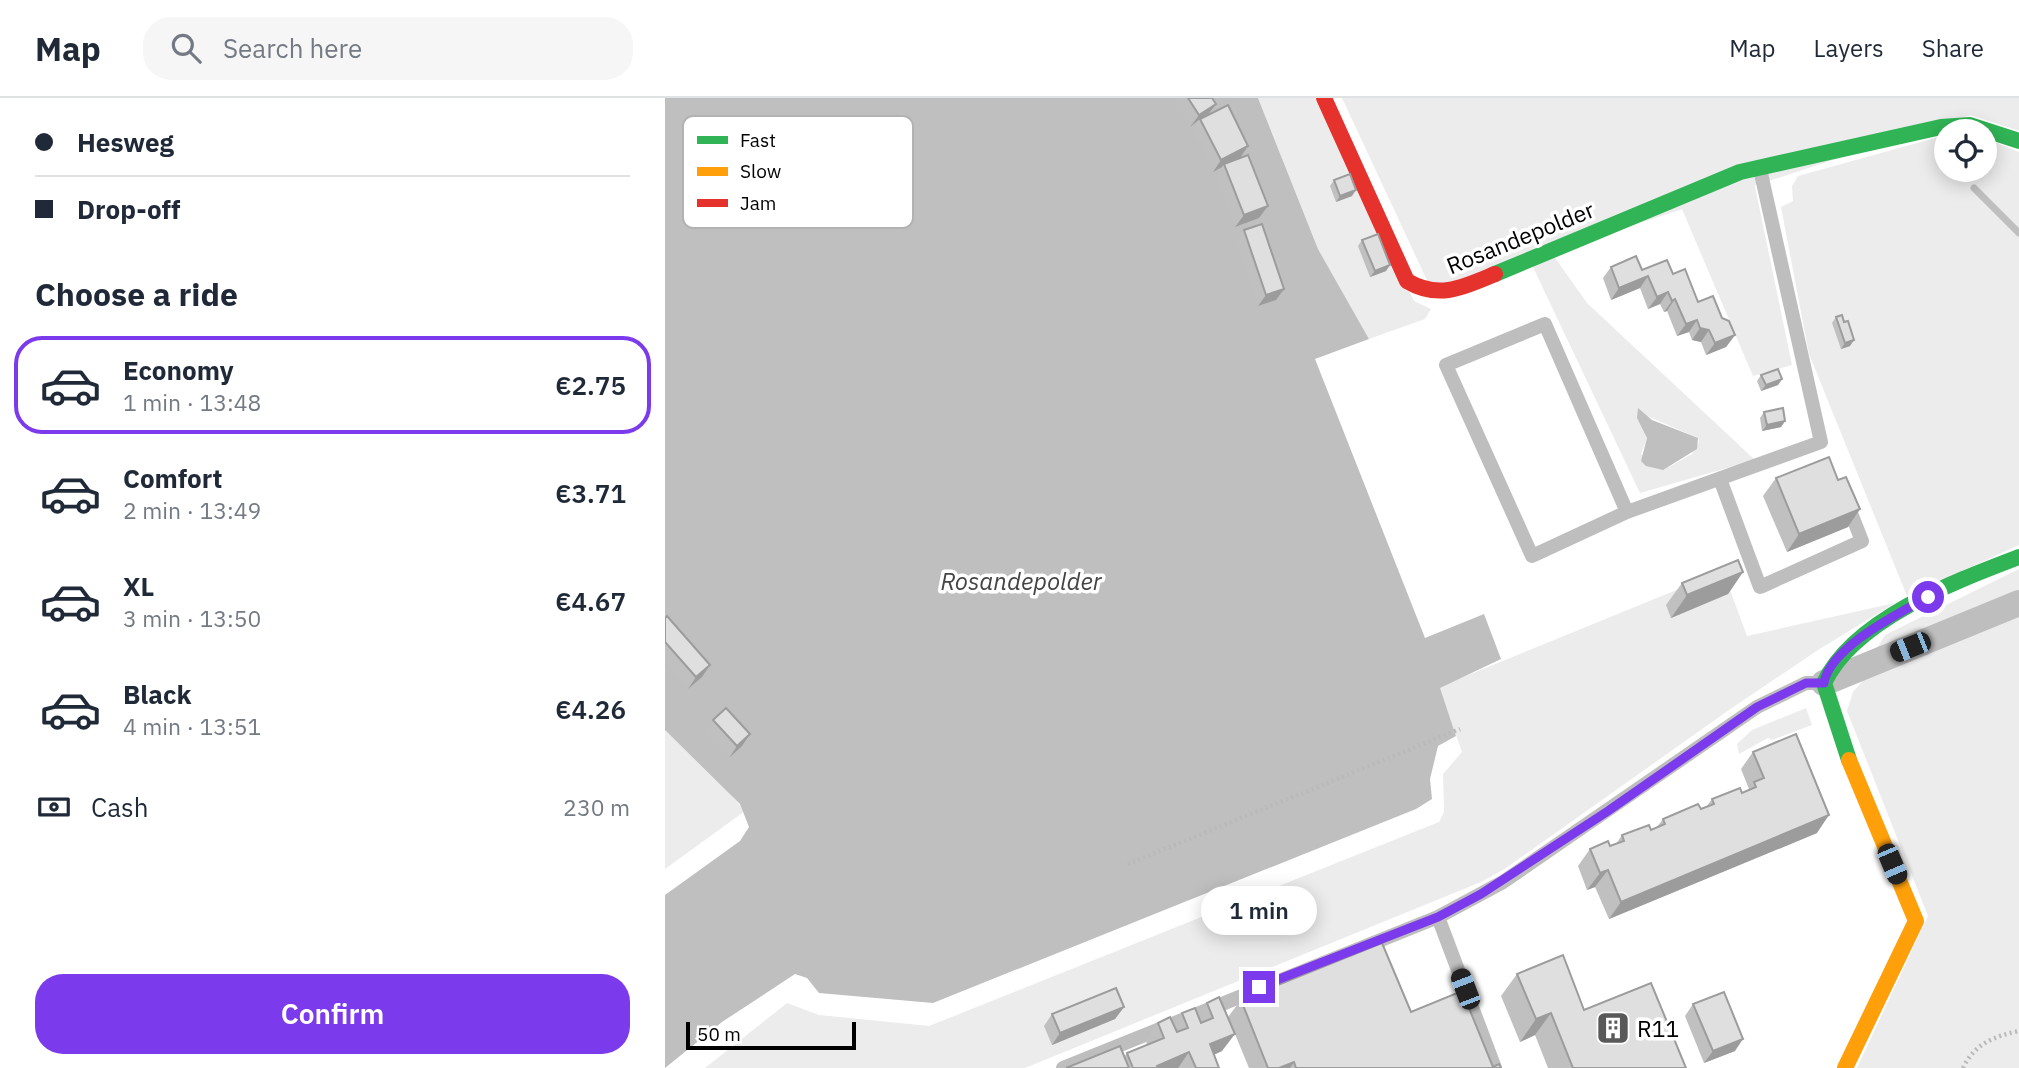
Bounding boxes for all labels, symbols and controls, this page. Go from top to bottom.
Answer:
search box [143,17,633,80]
text: Map [35,27,101,70]
icon: search [167,29,205,67]
text: Search here [223,31,362,65]
text: Map [1729,32,1776,64]
text: Layers [1814,32,1884,64]
text: Share [1922,32,1984,64]
legend [683,116,913,228]
map controls [1934,119,1997,182]
button: locate [1934,119,1997,182]
text: Hesweg [77,125,174,159]
text: Fast [740,128,776,152]
text: Slow [740,159,781,183]
text: Jam [740,191,776,215]
text: Drop-off [77,192,180,226]
street label: Rosandepolder [1442,194,1599,280]
text: Choose a ride [35,273,238,315]
text: Economy [123,353,234,387]
icon: car [39,354,102,417]
text: €2.75 [555,368,626,402]
text: 1 min · 13:48 [123,387,261,417]
text: Comfort [123,461,222,495]
icon: car [39,462,102,525]
text: €3.71 [555,476,626,510]
text: 2 min · 13:49 [123,495,261,525]
water label: Rosandepolder [941,565,1103,597]
text: XL [123,569,154,603]
icon: car [39,570,102,633]
route start [1912,581,1944,613]
text: €4.67 [555,584,626,618]
text: 3 min · 13:50 [123,603,261,633]
car [1887,629,1934,665]
text: Black [123,677,191,711]
icon: car [39,678,102,741]
text: €4.26 [555,692,626,726]
text: 4 min · 13:51 [123,711,261,741]
icon: cash [35,788,73,826]
text: Cash [91,790,148,824]
text: 230 m [563,792,630,822]
car [1875,841,1910,887]
callout: 1 min [1201,886,1317,934]
text: 1 min [1229,895,1289,925]
car [1448,966,1483,1012]
route end [1243,971,1275,1003]
button: Confirm [35,974,630,1054]
building icon: R11 [1594,1009,1632,1047]
place label: R11 [1637,1013,1679,1043]
scale bar [686,1019,856,1051]
text: 50 m [697,1022,741,1046]

